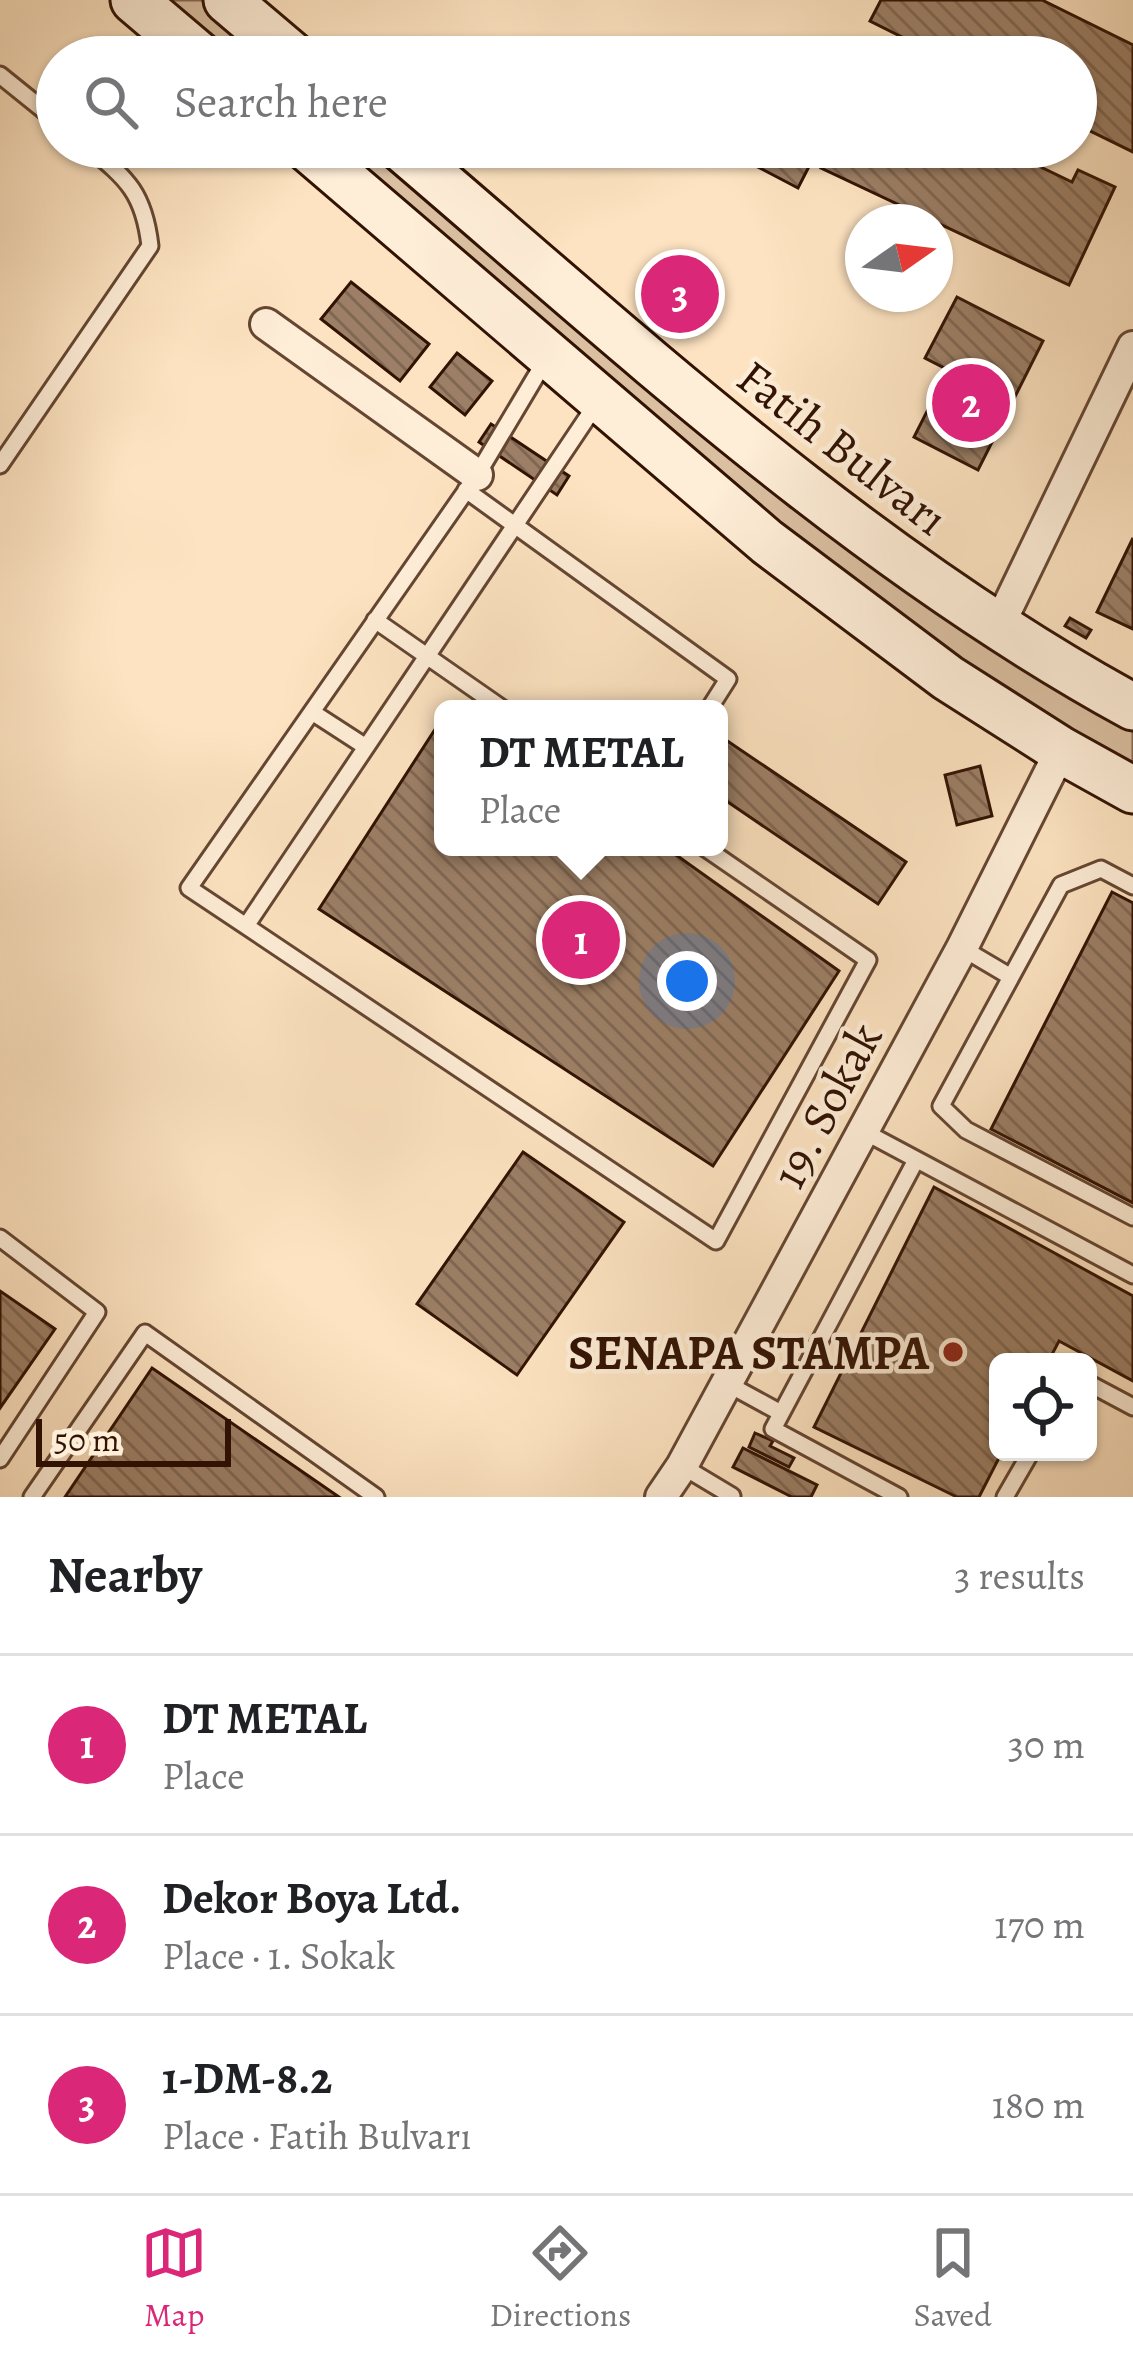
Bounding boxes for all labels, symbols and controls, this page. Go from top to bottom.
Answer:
search box [36,36,1097,168]
icon: search [78,69,144,135]
text: Search here [174,71,388,133]
north arrow [845,204,953,312]
pin: 3 [641,249,719,339]
street label: Fatih Bulvarı [723,345,961,551]
pin: 2 [932,358,1010,448]
popup [434,700,728,856]
text: DT METAL [479,721,683,783]
text: Place [479,783,561,836]
pin: 1 [542,895,620,985]
your location [657,951,717,1011]
street label: 19. Sokak [756,1011,898,1200]
place label: SENAPA STAMPA [568,1320,930,1386]
marker: SENAPA STAMPA [940,1339,966,1365]
map controls [989,1353,1097,1461]
button: locate [989,1353,1097,1461]
scale bar [36,1413,231,1466]
text: 50 m [54,1417,120,1462]
text: Nearby [48,1540,202,1610]
text: 3 results [954,1549,1085,1602]
text: DT METAL [162,1687,367,1749]
text: 1 [80,1718,94,1771]
text: 30 m [1008,1718,1085,1771]
text: Place [162,1749,245,1802]
text: Dekor Boya Ltd. [162,1867,461,1929]
text: 2 [78,1898,96,1951]
text: 170 m [994,1898,1085,1951]
text: Place · 1. Sokak [162,1929,395,1982]
text: 1-DM-8.2 [162,2047,332,2109]
text: 3 [79,2078,95,2131]
text: 180 m [992,2078,1085,2131]
text: Place · Fatih Bulvarı [162,2109,471,2162]
tab: Map [141,2220,207,2337]
tab: Directions [490,2220,631,2337]
tab: Saved [914,2220,992,2337]

